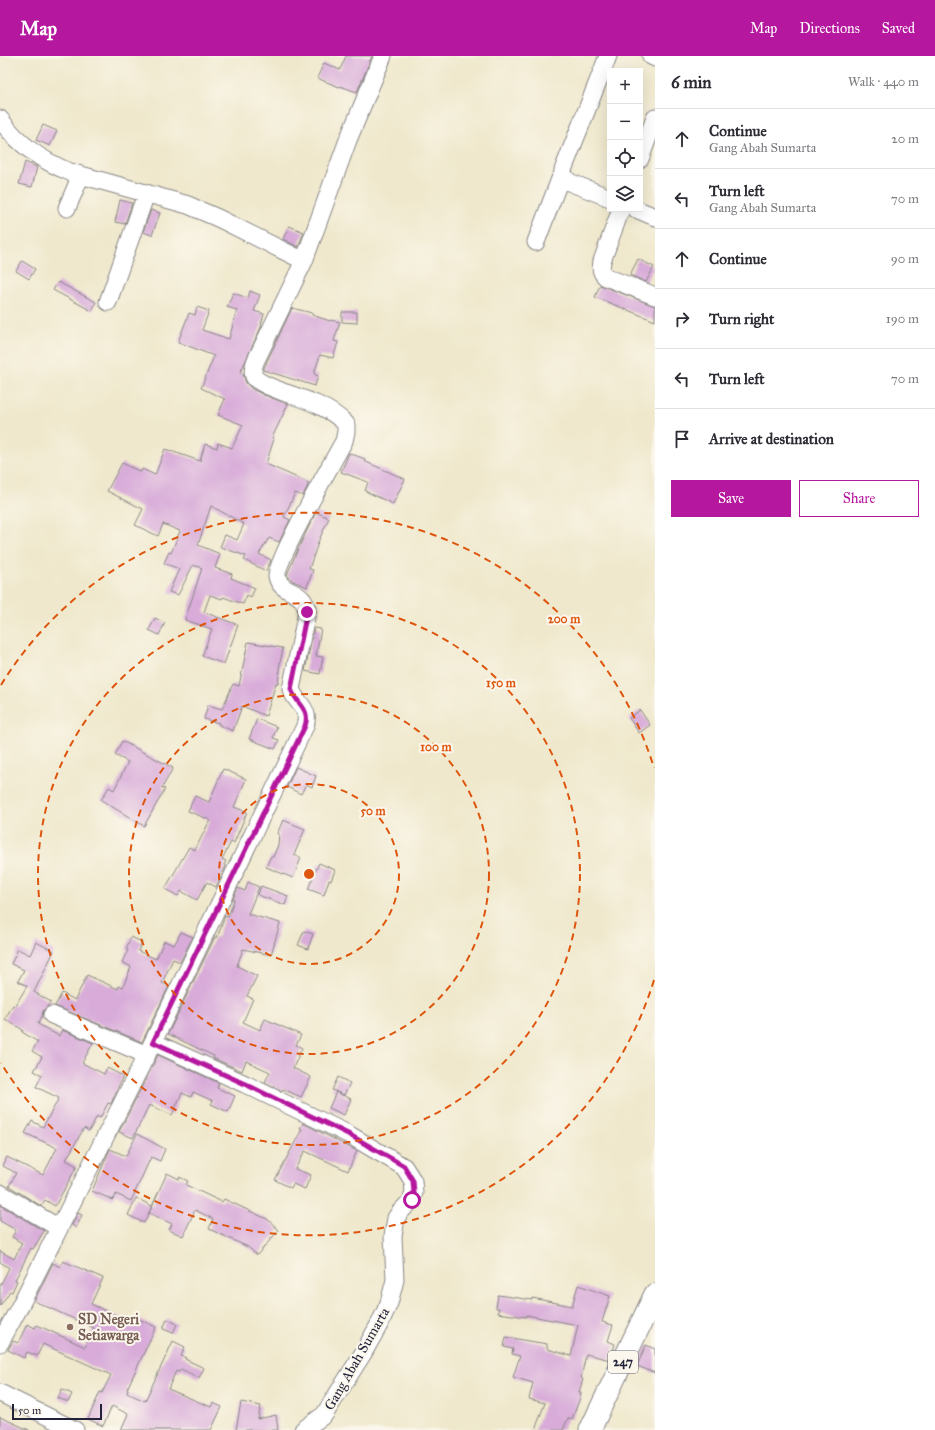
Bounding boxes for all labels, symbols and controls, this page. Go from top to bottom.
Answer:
text: Map [20,17,57,40]
text: Map [750,20,777,37]
text: Directions [799,20,860,37]
text: Saved [882,20,915,37]
map controls [607,68,643,212]
button: + [607,68,643,104]
text: 6 min [671,72,712,93]
text: Walk · 440 m [848,74,919,90]
button: − [607,104,643,140]
text: Continue [709,122,767,140]
icon: ahead [671,128,693,150]
text: 20 m [891,131,919,147]
button: locate [607,140,643,176]
text: Gang Abah Sumarta [709,140,816,156]
button: layers [607,176,643,212]
text: Turn left [709,182,765,200]
icon: left [671,188,693,210]
text: 70 m [891,191,919,207]
text: Gang Abah Sumarta [709,200,816,216]
icon: ahead [671,248,693,270]
text: Continue [709,250,767,268]
text: 90 m [891,251,919,267]
icon: right [671,308,693,330]
text: Turn right [709,310,774,328]
text: 190 m [886,311,919,327]
icon: left [671,368,693,390]
text: Turn left [709,370,765,388]
text: 70 m [891,371,919,387]
icon: arrive [671,428,693,450]
text: Arrive at destination [709,430,834,448]
button: Save [671,480,791,517]
button: Share [799,480,919,517]
route end [298,603,316,621]
text: 200 m [548,612,581,626]
text: 150 m [486,676,517,690]
text: 100 m [420,740,453,754]
text: 50 m [360,804,387,818]
centre of rings [302,867,316,881]
route start [403,1191,421,1209]
street label: Gang Abah Sumarta [321,1305,393,1413]
place label: SD Negeri Setiawarga [78,1311,140,1345]
marker: SD Negeri Setiawarga [65,1322,75,1332]
road number: 247 [608,1351,638,1373]
scale bar [12,1402,102,1421]
text: 50 m [18,1404,41,1417]

